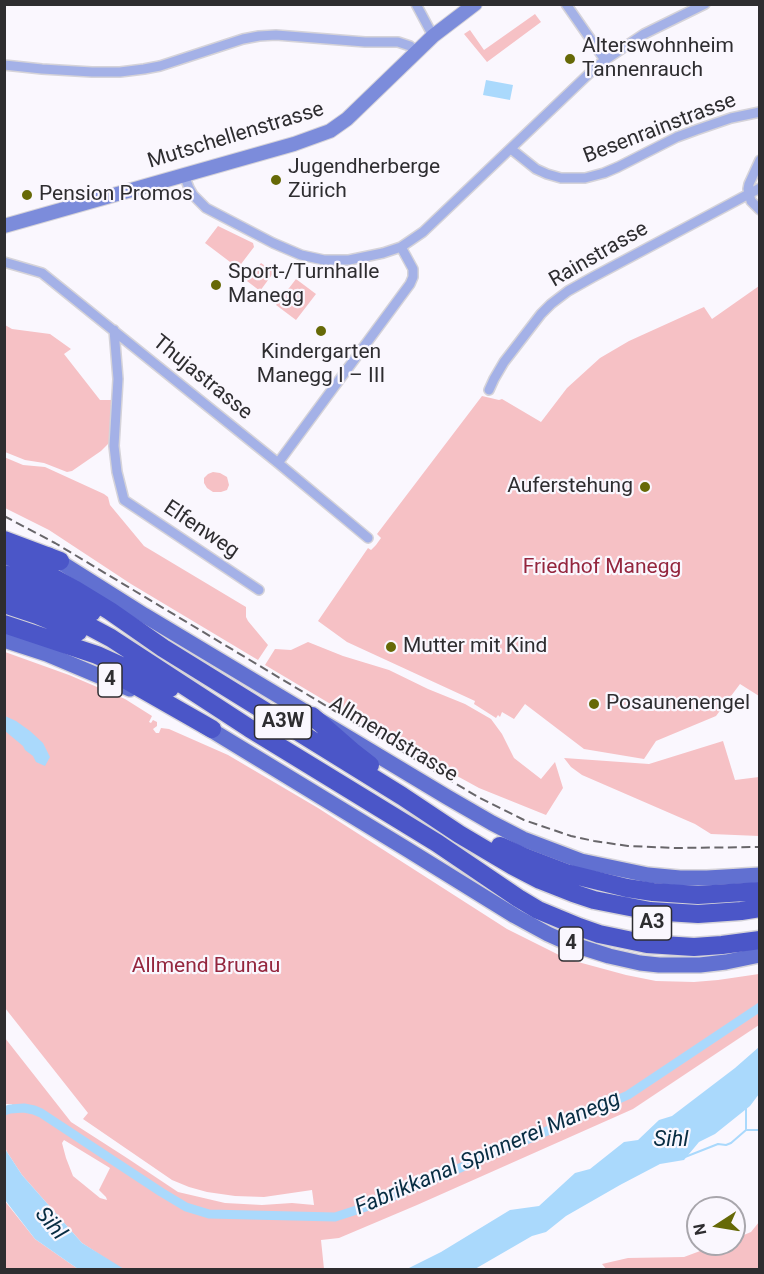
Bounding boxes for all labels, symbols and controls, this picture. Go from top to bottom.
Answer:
place label: Alterswohnheim Tannenrauch [582,34,734,84]
marker: Alterswohnheim Tannenrauch [563,52,577,66]
street label: Besenrainstrasse [580,88,740,170]
street label: Mutschellenstrasse [145,97,327,175]
place label: Jugendherberge Zürich [288,155,440,205]
marker: Jugendherberge Zürich [269,173,283,187]
place label: Pension Promos [39,182,193,208]
marker: Pension Promos [20,188,34,202]
street label: Rainstrasse [545,217,653,293]
place label: Sport-/Turnhalle Manegg [228,260,379,310]
marker: Sport-/Turnhalle Manegg [209,278,223,292]
marker: Kindergarten Manegg I – III [314,324,328,338]
street label: Thujastrasse [147,330,257,426]
place label: Kindergarten Manegg I – III [257,340,385,390]
place label: Auferstehung [507,474,633,500]
marker: Auferstehung [638,480,652,494]
street label: Elfenweg [158,496,244,564]
park label: Friedhof Manegg [523,555,681,581]
place label: Mutter mit Kind [403,634,547,660]
marker: Mutter mit Kind [384,640,398,654]
road number: 4 [98,663,122,697]
place label: Posaunenengel [606,691,750,717]
street label: Allmendstrasse [324,692,462,788]
marker: Posaunenengel [587,697,601,711]
road number: A3W [254,705,312,739]
road number: A3 [632,906,672,940]
road number: 4 [559,927,583,961]
park label: Allmend Brunau [132,954,280,980]
water label: Fabrikkanal Spinnerei Manegg [351,1086,625,1222]
water label: Sihl [654,1127,688,1153]
north arrow [686,1196,746,1256]
water label: Sihl [29,1202,71,1246]
text: N [689,1222,710,1237]

